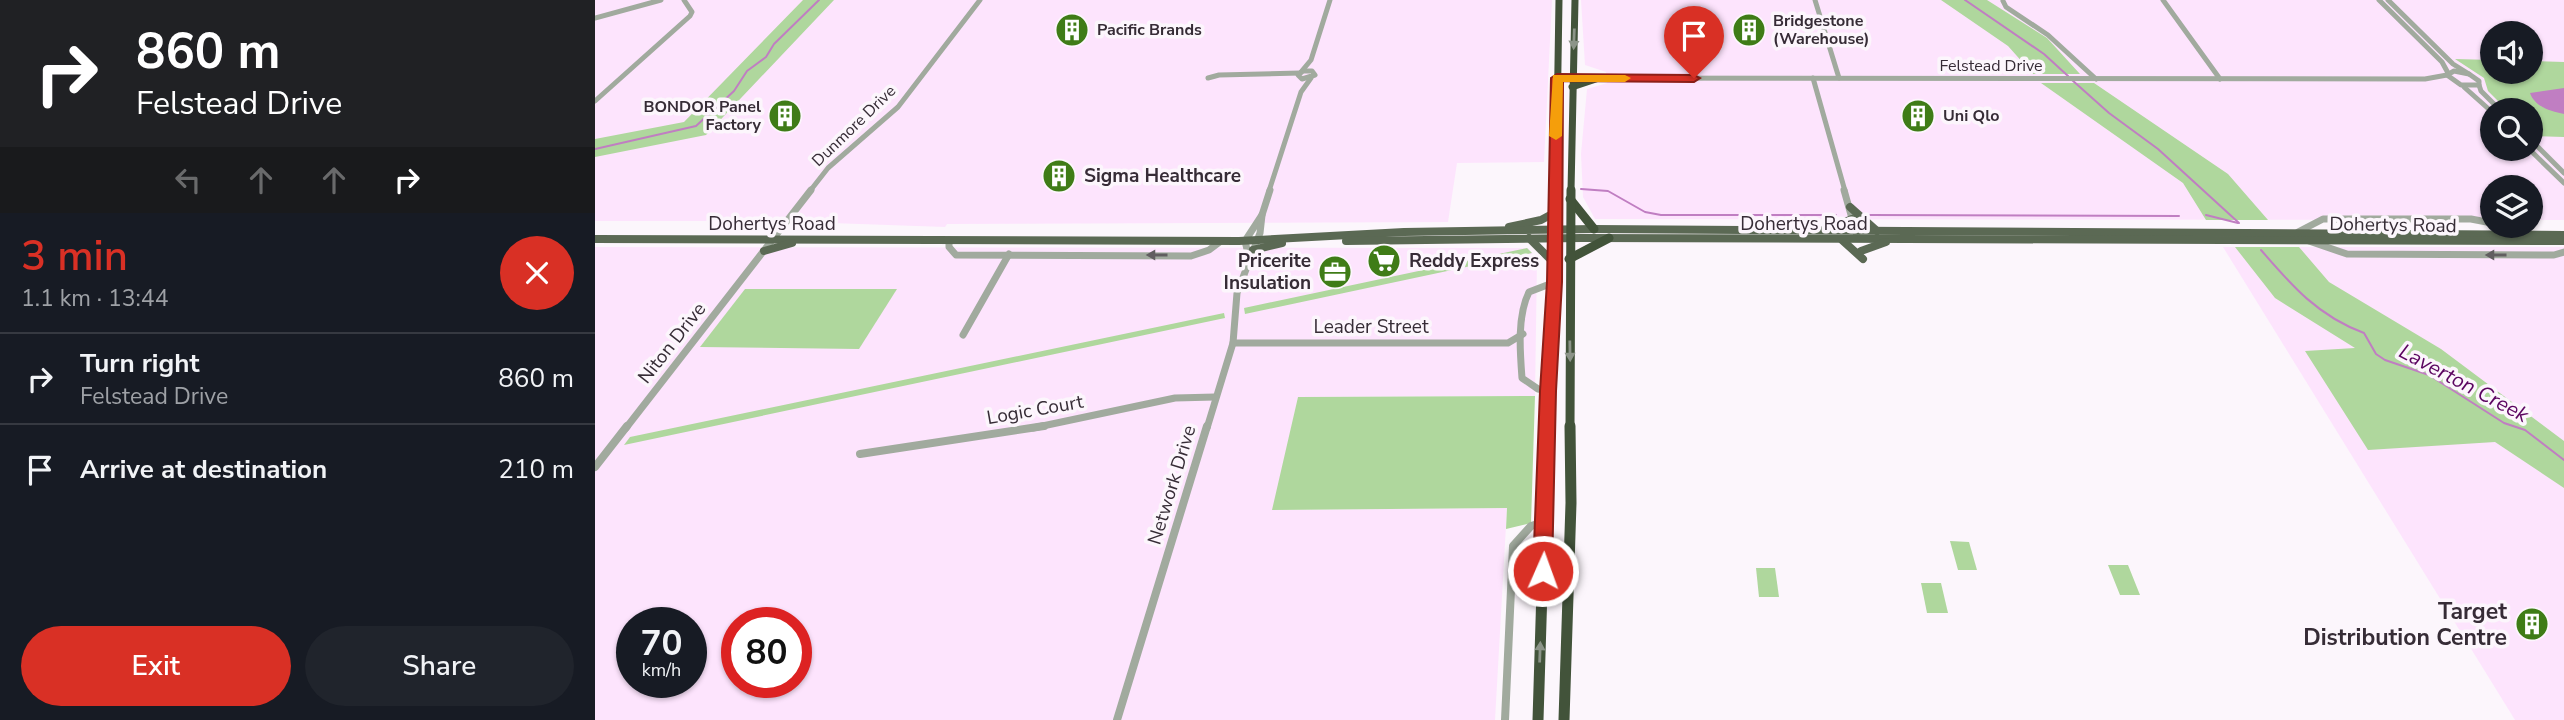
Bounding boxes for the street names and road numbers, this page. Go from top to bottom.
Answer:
street label: Felstead Drive [1939,55,2043,77]
street label: Dunmore Drive [807,80,901,172]
street label: Dohertys Road [708,211,836,237]
street label: Dohertys Road [1740,211,1868,237]
street label: Dohertys Road [2329,211,2457,239]
street label: Niton Drive [632,297,712,389]
street label: Leader Street [1313,314,1429,340]
street label: Logic Court [985,389,1086,431]
street label: Network Drive [1142,422,1202,548]

